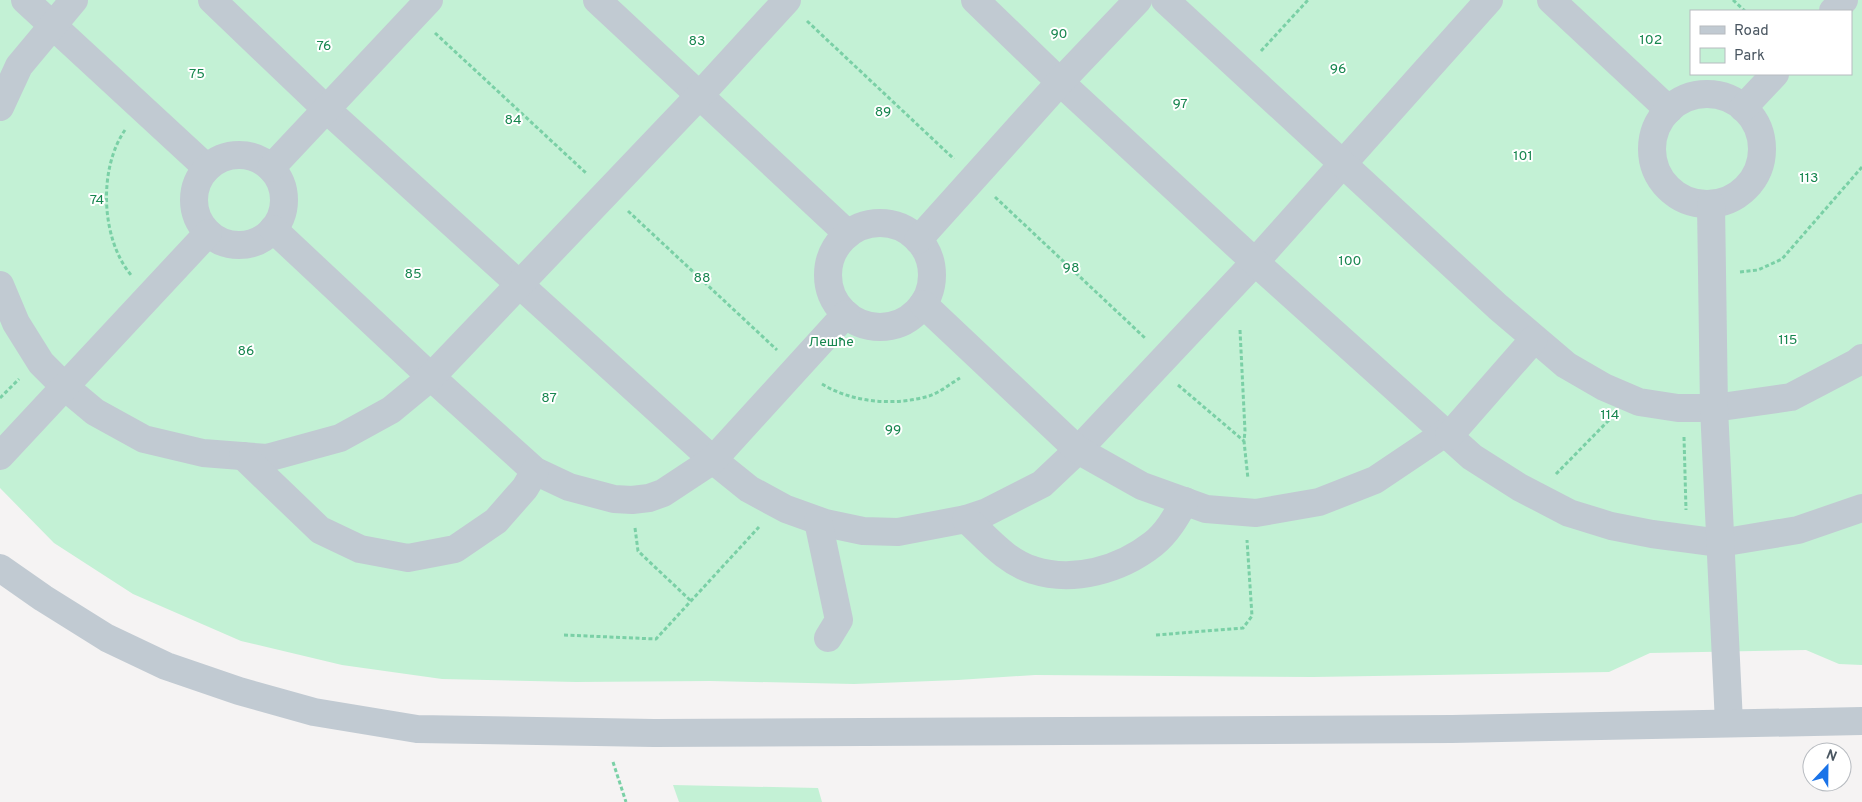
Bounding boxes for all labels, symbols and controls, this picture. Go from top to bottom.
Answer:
legend [1690,10,1852,75]
text: Road [1734,22,1769,41]
park label: 90 [1050,26,1068,43]
park label: 102 [1640,32,1662,49]
park label: 83 [689,33,705,50]
park label: 76 [317,38,331,55]
text: Park [1734,47,1765,66]
park label: 96 [1330,61,1346,78]
park label: 75 [189,66,205,83]
park label: 97 [1172,96,1188,113]
park label: 89 [875,104,891,121]
park label: 84 [504,112,522,129]
park label: 101 [1513,148,1533,165]
park label: 113 [1800,170,1818,187]
park label: 74 [90,192,104,209]
park label: 100 [1338,253,1362,270]
park label: 98 [1063,260,1079,277]
park label: 85 [404,266,422,283]
park label: 88 [693,270,711,287]
park label: 115 [1778,332,1798,349]
park label: Лешће [808,334,854,351]
park label: 86 [238,343,254,360]
park label: 87 [541,390,557,407]
park label: 114 [1601,407,1619,424]
park label: 99 [885,422,901,439]
north arrow [1802,742,1852,792]
text: N [1823,747,1839,766]

